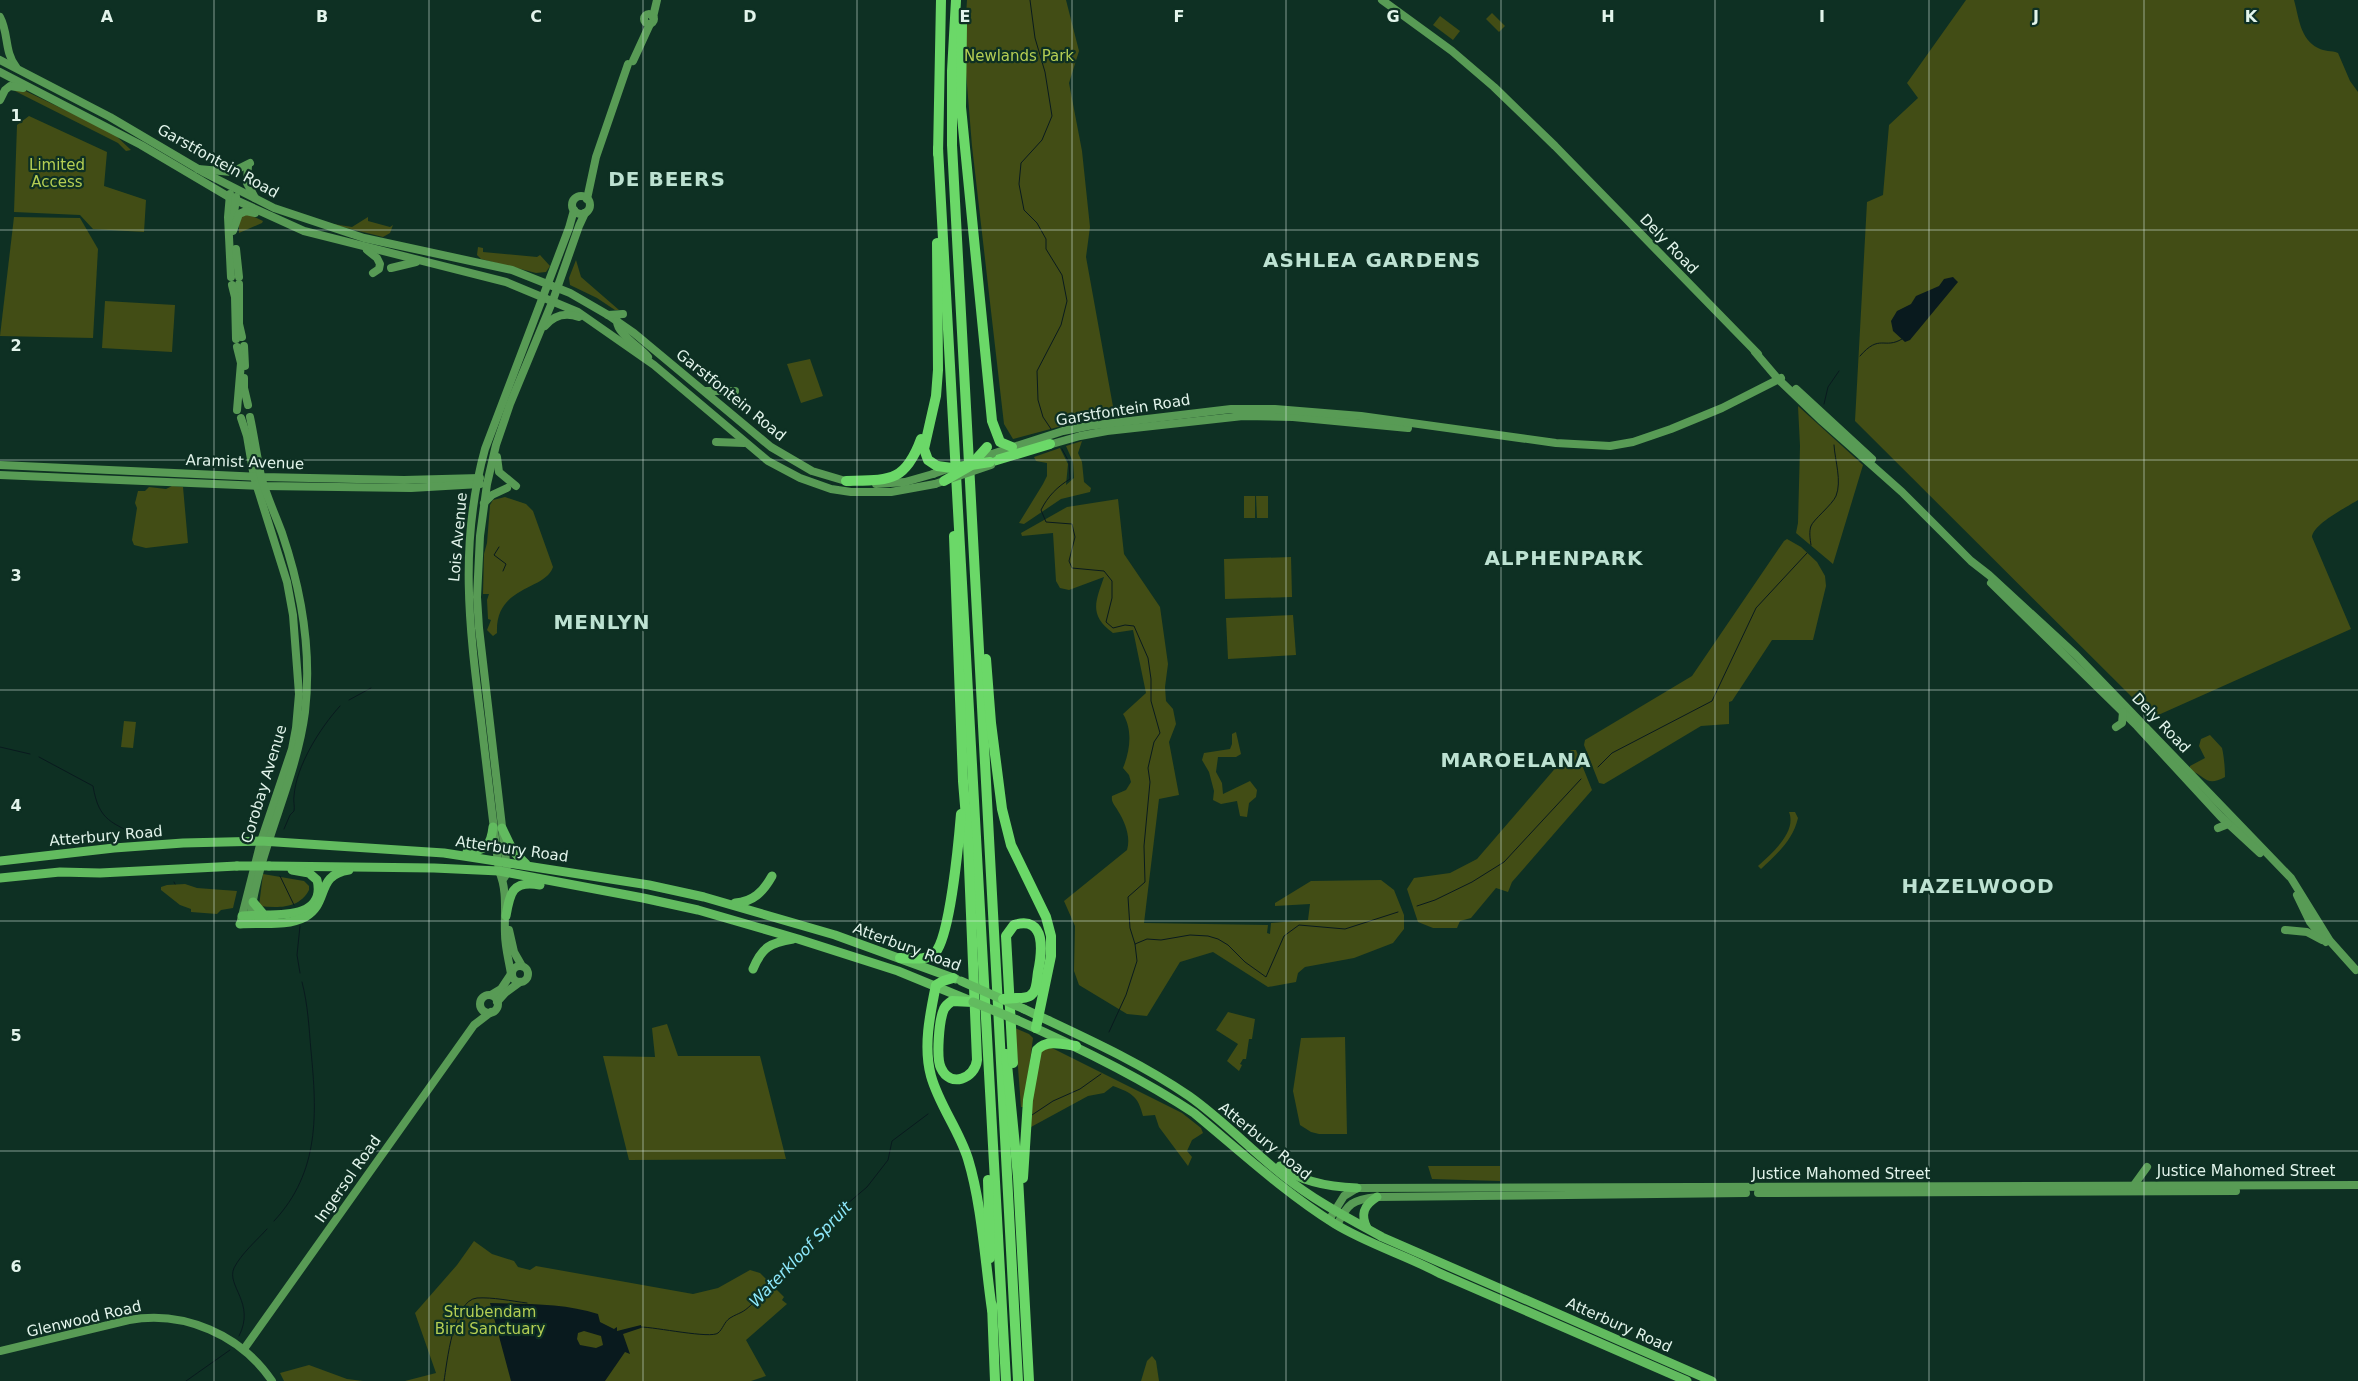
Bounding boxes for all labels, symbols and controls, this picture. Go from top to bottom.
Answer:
text: A [101,7,114,26]
text: B [316,7,328,26]
text: C [530,7,542,26]
text: D [743,7,757,26]
text: E [960,7,970,26]
text: F [1174,7,1184,26]
text: G [1386,7,1400,26]
text: H [1601,7,1615,26]
text: I [1819,7,1825,26]
text: J [2032,7,2039,26]
text: K [2245,7,2258,26]
park label: Newlands Park [964,47,1074,65]
text: 1 [10,106,22,125]
street label: Garstfontein Road [154,120,282,202]
park label: Limited Access [29,156,85,191]
district label: DE BEERS [608,167,726,191]
street label: Dely Road [1636,210,1702,278]
district label: ASHLEA GARDENS [1263,248,1481,272]
text: 2 [10,336,22,355]
street label: Garstfontein Road [673,345,789,445]
street label: Garstfontein Road [1055,390,1191,430]
street label: Aramist Avenue [185,451,305,473]
street label: Lois Avenue [445,492,471,582]
district label: ALPHENPARK [1484,546,1644,570]
text: 3 [10,566,22,585]
district label: MENLYN [553,610,651,634]
street label: Dely Road [2128,689,2194,757]
street label: Corobay Avenue [237,723,291,845]
district label: MAROELANA [1441,748,1591,772]
text: 4 [10,796,22,815]
street label: Atterbury Road [49,822,163,850]
street label: Atterbury Road [454,832,570,866]
district label: HAZELWOOD [1901,874,2055,898]
street label: Atterbury Road [851,919,963,975]
text: 5 [10,1026,22,1045]
street label: Atterbury Road [1215,1098,1315,1184]
street label: Ingersol Road [311,1132,385,1226]
street label: Justice Mahomed Street [2156,1162,2335,1180]
street label: Justice Mahomed Street [1751,1165,1930,1183]
water label: Waterkloof Spruit [745,1197,856,1311]
text: 6 [10,1257,22,1276]
street label: Atterbury Road [1563,1294,1675,1356]
street label: Glenwood Road [25,1297,143,1341]
park label: Strubendam Bird Sanctuary [435,1303,545,1338]

